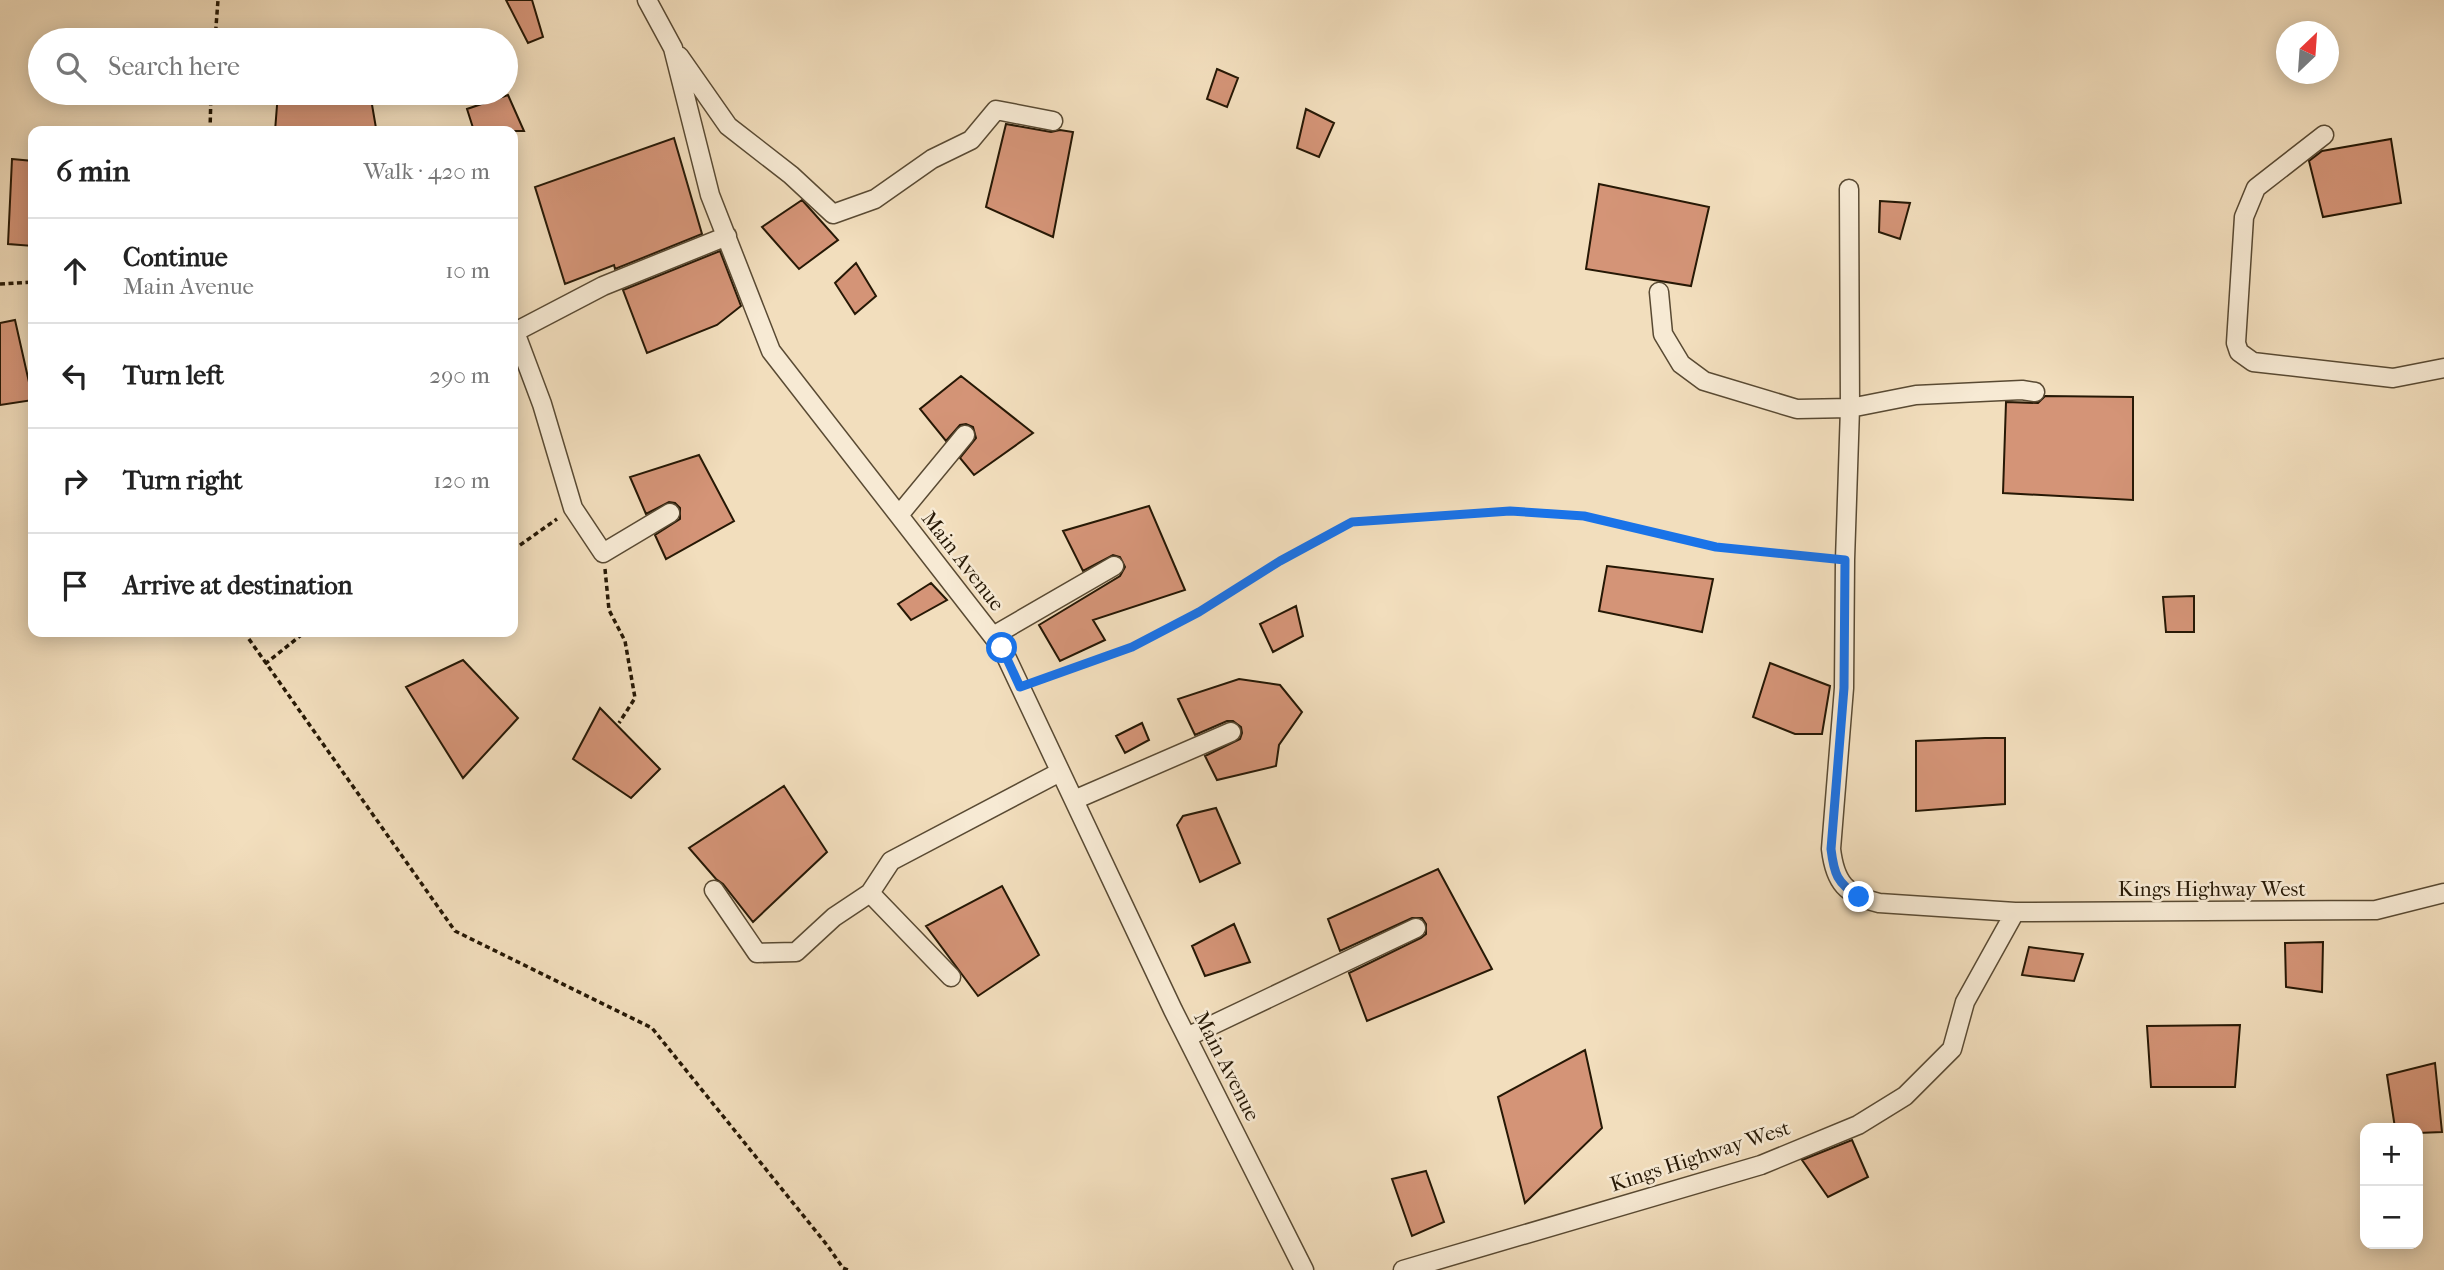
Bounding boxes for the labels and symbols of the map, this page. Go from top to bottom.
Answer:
north arrow [2276,21,2339,84]
street label: Main Avenue [917,506,1009,616]
route start [986,632,1017,663]
street label: Kings Highway West [2118,877,2306,901]
route end [1843,881,1874,912]
street label: Main Avenue [1189,1007,1265,1125]
street label: Kings Highway West [1607,1115,1793,1196]

